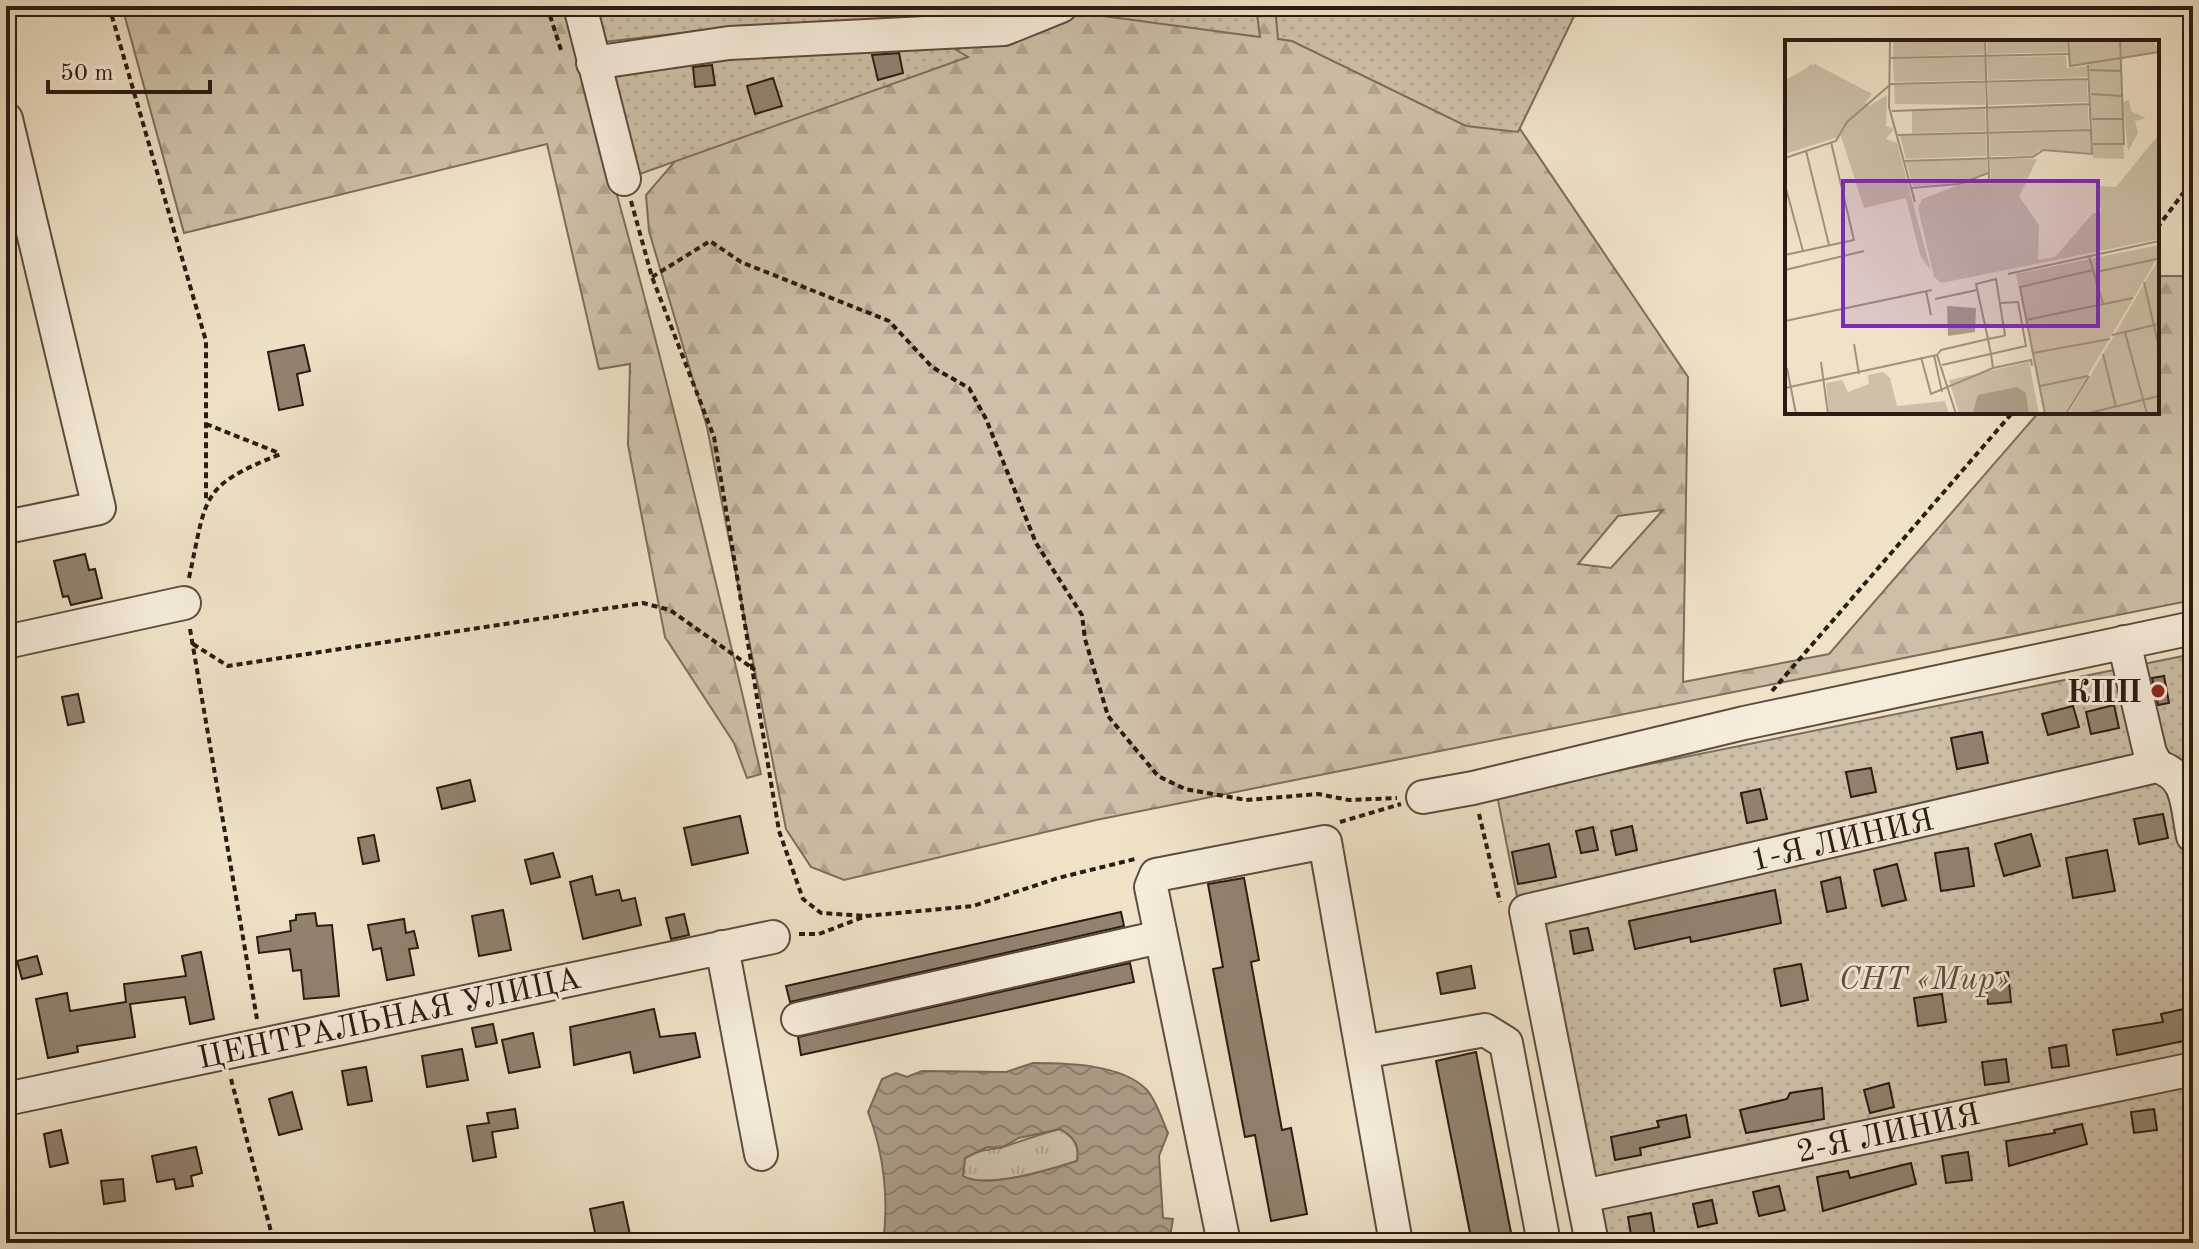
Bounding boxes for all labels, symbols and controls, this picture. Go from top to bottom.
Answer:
inset map [1785,40,2159,414]
scale bar [48,44,210,94]
text: 50 m [60,62,114,86]
place label: КПП [2066,678,2142,710]
marker: КПП [2149,682,2167,700]
street label: 1-Я ЛИНИЯ [1748,805,1937,879]
street label: ЦЕНТРАЛЬНАЯ УЛИЦА [195,964,584,1076]
park label: СНТ «Мир» [1839,965,2009,997]
street label: 2-Я ЛИНИЯ [1794,1100,1983,1170]

